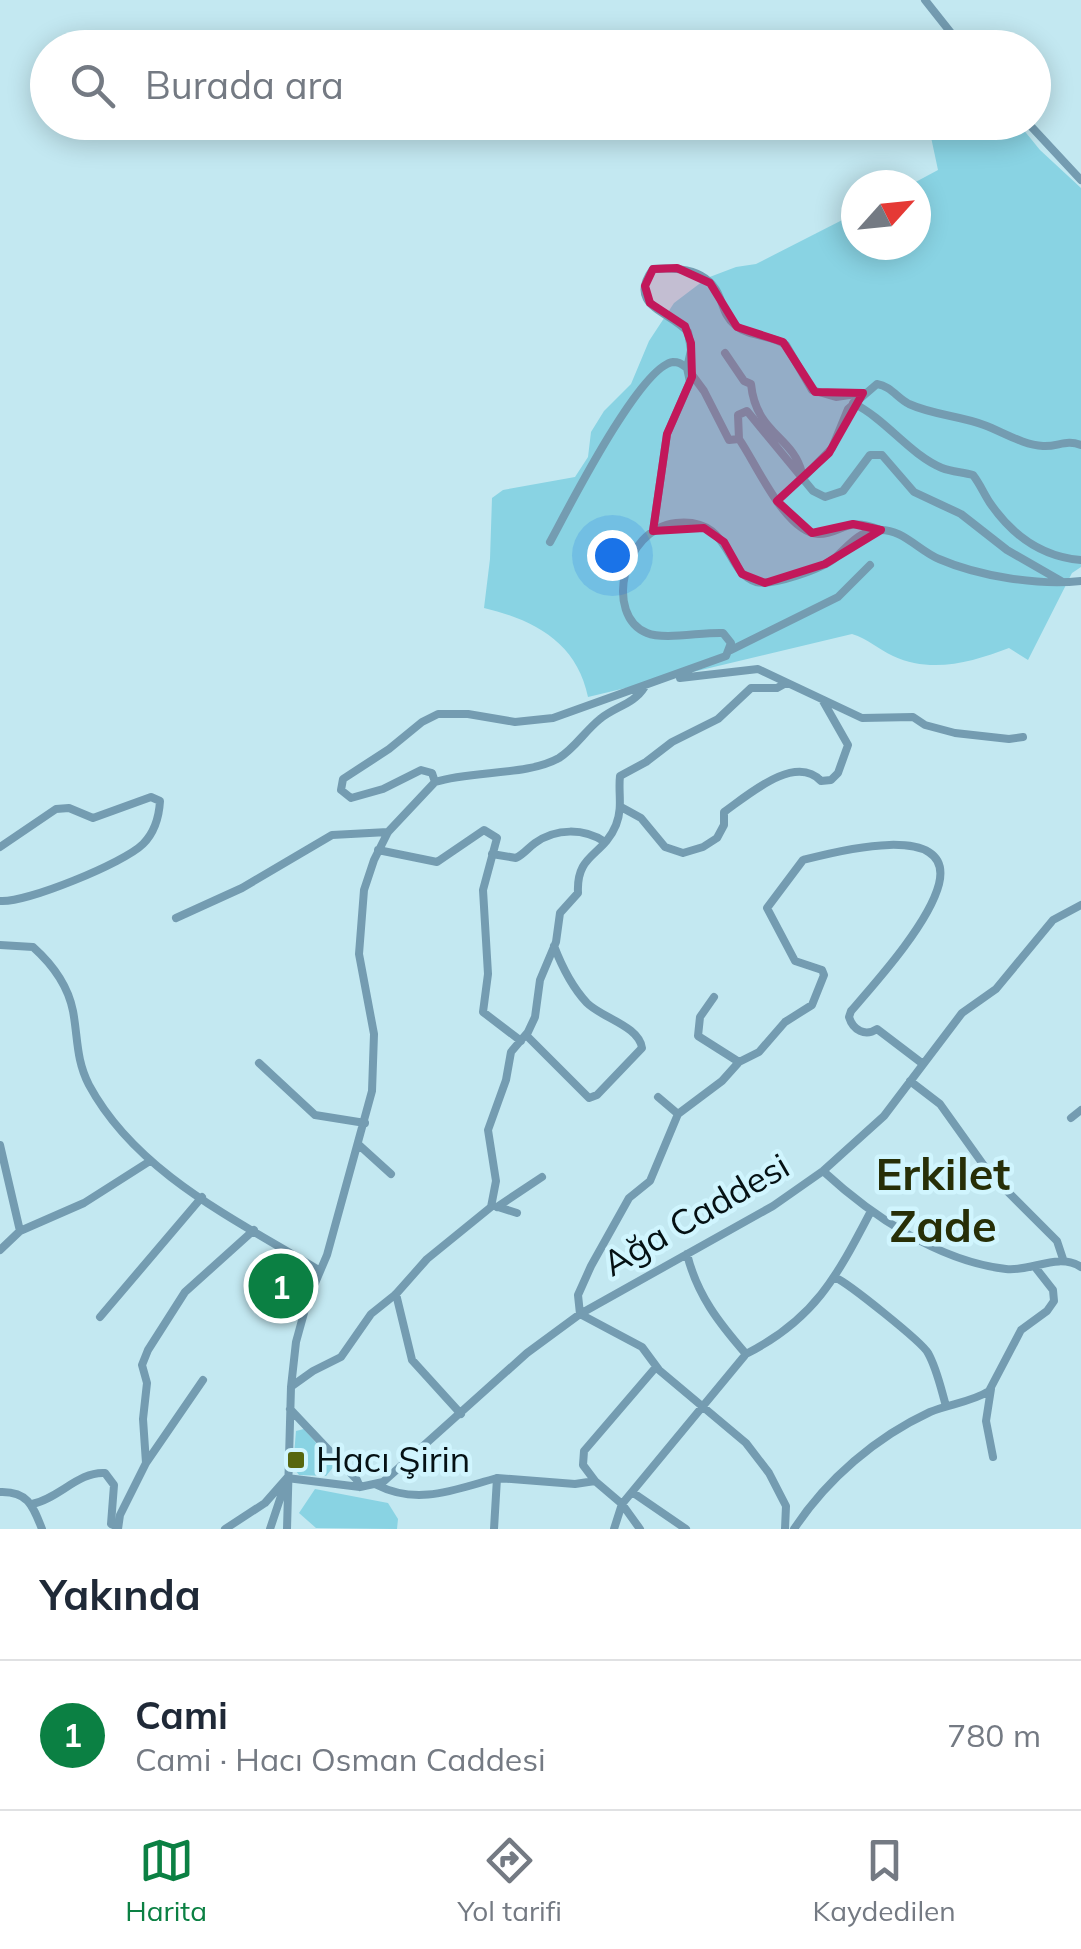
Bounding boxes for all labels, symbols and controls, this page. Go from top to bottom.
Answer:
search box [30,30,1051,140]
icon: search [65,58,120,113]
text: Burada ara [145,61,344,109]
north arrow [841,170,931,260]
your location [587,530,638,581]
street label: Ağa Caddesi [594,1143,797,1285]
district label: Erkilet Zade [876,1145,1010,1253]
pin: 1 [248,1248,314,1324]
place label: Hacı Şirin [316,1437,470,1481]
marker: Hacı Şirin [285,1449,307,1471]
text: Yakında [40,1568,201,1621]
text: Cami [135,1691,228,1739]
text: 1 [63,1715,82,1755]
text: 780 m [947,1715,1041,1755]
text: Cami · Hacı Osman Caddesi [135,1739,546,1779]
tab: Harita [125,1833,207,1928]
tab: Yol tarifi [458,1833,562,1928]
tab: Kaydedilen [812,1833,956,1928]

